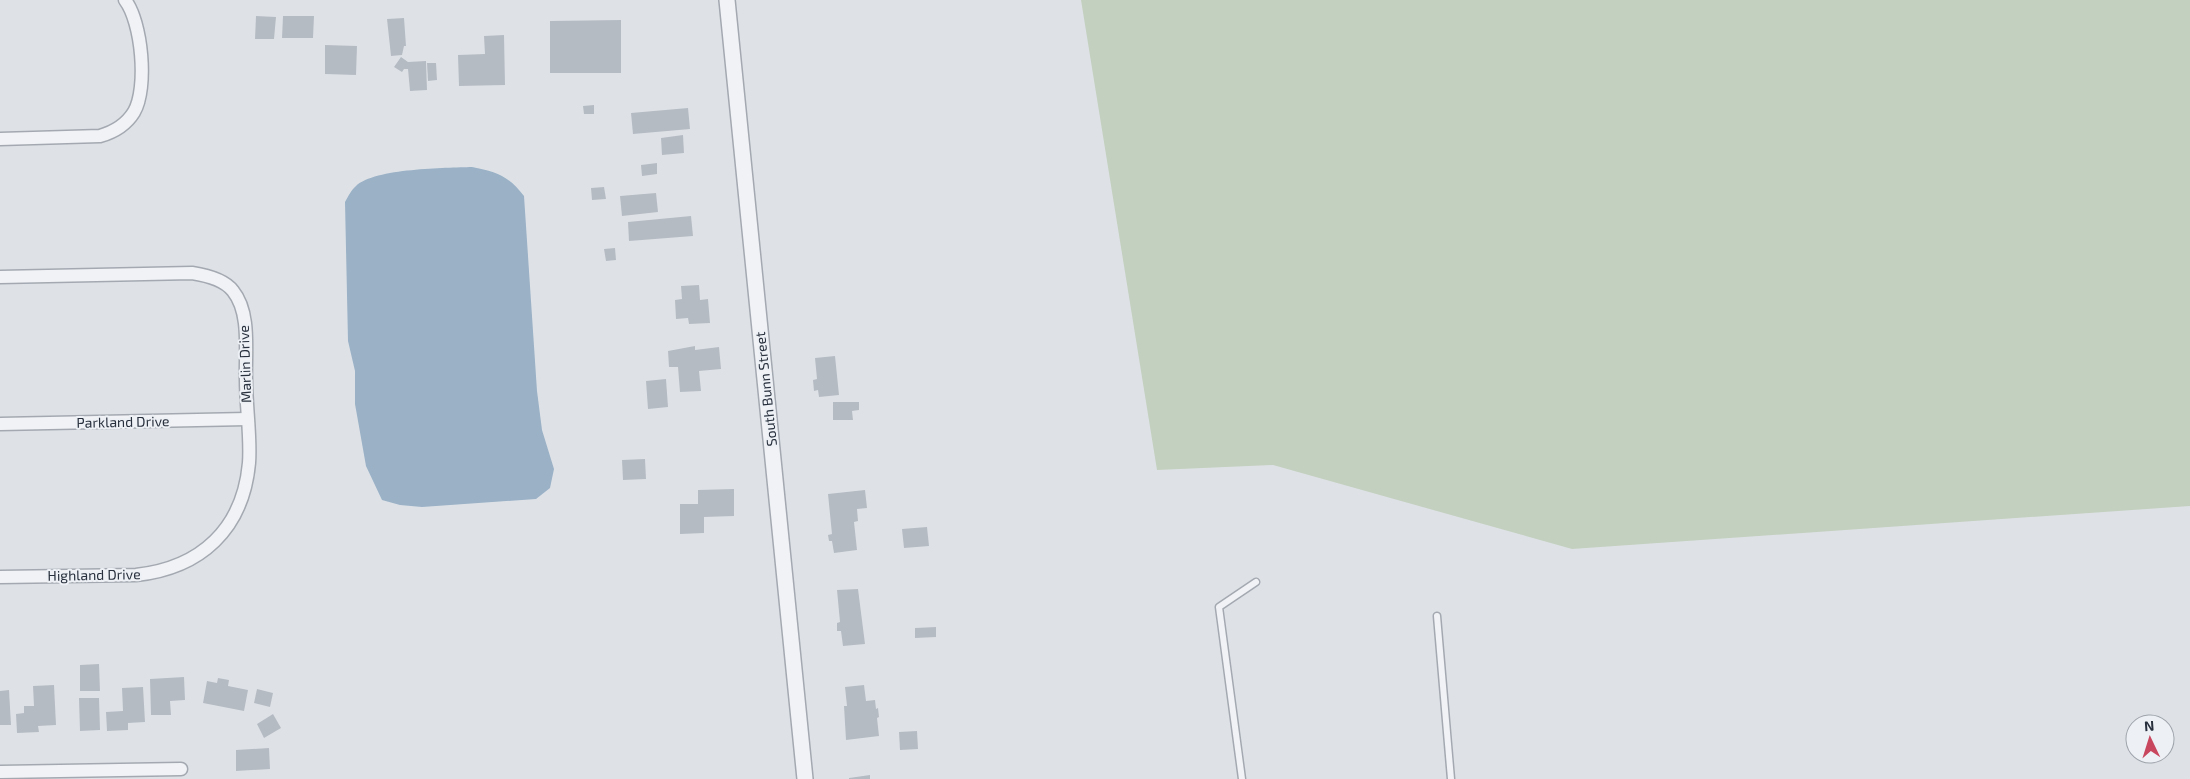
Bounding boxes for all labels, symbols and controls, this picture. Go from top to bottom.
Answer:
street label: Marlin Drive [235,325,254,403]
street label: South Bunn Street [751,331,780,447]
street label: Parkland Drive [76,412,170,431]
street label: Highland Drive [47,565,141,584]
north arrow [2125,714,2175,764]
text: N [2143,717,2155,734]

